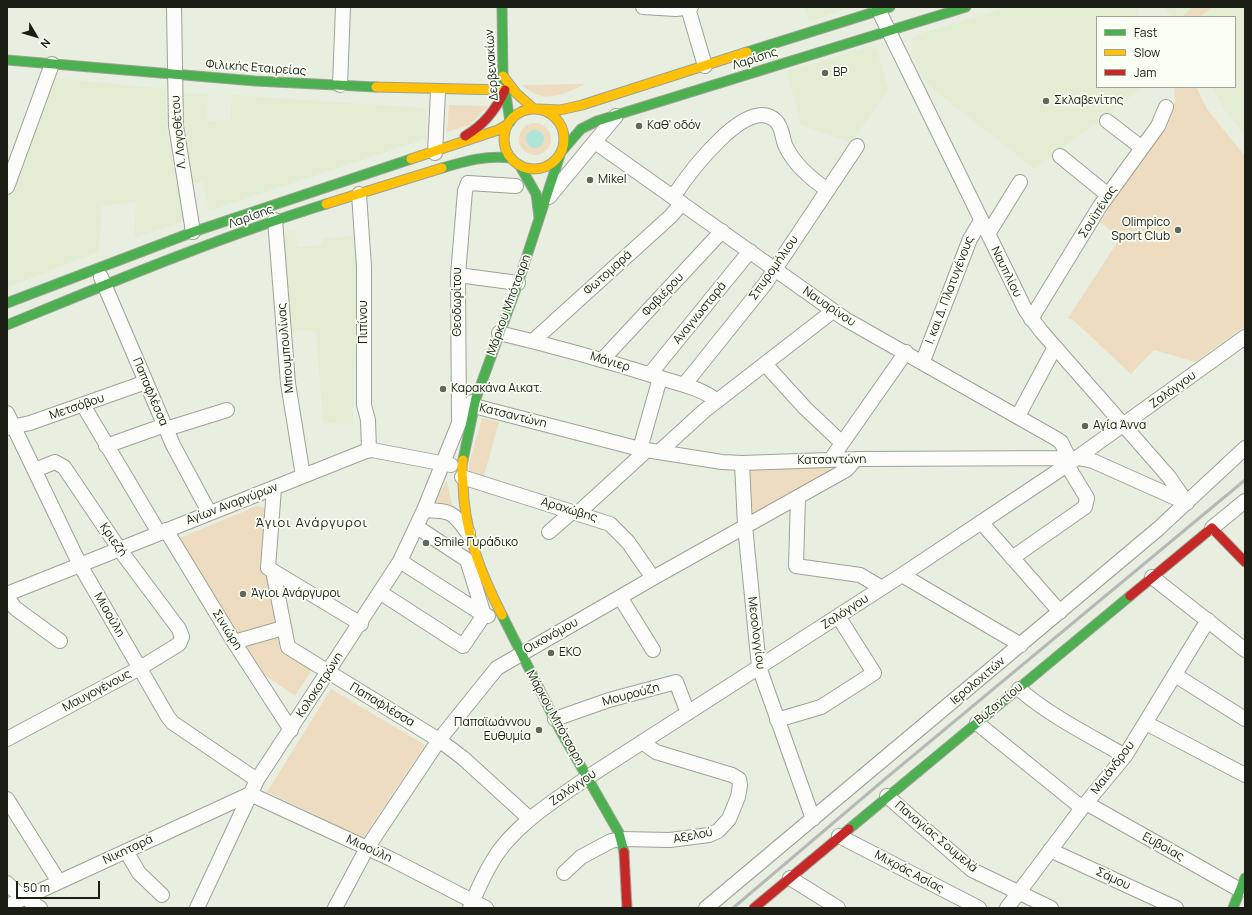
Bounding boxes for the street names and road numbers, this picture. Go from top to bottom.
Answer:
street label: Δερβενακίων [482,29,502,101]
street label: Λαρίσης [731,45,779,73]
street label: Φιλικής Εταιρείας [205,57,307,79]
street label: Λ. Λογοθέτου [169,95,189,169]
street label: Σουϊπένας [1076,183,1120,241]
street label: Λαρίσης [227,202,275,232]
street label: Σπυρομήλιου [746,233,802,303]
street label: Ι. και Δ. Πλατυγένους [923,234,977,346]
street label: Ναυπλίου [988,244,1024,300]
street label: Φωτομαρά [581,248,635,298]
street label: Μάρκου Μπότσαρη [484,253,534,357]
street label: Θεοδωρίτου [451,267,465,337]
street label: Φαβιέρου [639,270,687,320]
street label: Αναγνωσταρά [670,279,730,347]
street label: Ναυαρίνου [800,284,858,330]
street label: Πιπίνου [357,300,371,344]
street label: Μπουμπουλίνας [275,302,297,394]
street label: Μάγιερ [588,349,632,375]
street label: Παπαφλέσσα [129,356,171,428]
street label: Ζαλόγγου [1147,368,1199,412]
street label: Μετσόβου [48,391,106,423]
street label: Κατσαντώνη [478,401,548,431]
street label: Κατσαντώνη [797,452,867,468]
street label: Αγίων Αναργύρων [184,480,280,528]
street label: Αραχώβης [539,495,599,525]
street label: Κριεζή [96,520,130,560]
street label: Μιαούλη [91,590,127,640]
street label: Ζαλόγγου [819,591,871,633]
street label: Μεσολογγίου [744,596,768,670]
street label: Σινιώρη [209,607,245,653]
street label: Οικονόμου [521,615,581,657]
street label: Κολοκοτρώνη [294,650,346,720]
street label: Ιερολοχιτών [948,654,1008,708]
street label: Μαυγογένους [60,667,134,715]
street label: Μάρκου Μπότσαρη [523,668,587,768]
street label: Παπαφλέσσα [347,680,417,730]
street label: Μουρούζη [601,680,661,710]
street label: Βυζαντίου [972,680,1026,728]
street label: Μαιάνδρου [1088,739,1138,797]
street label: Ζαλόγγου [547,767,599,809]
street label: Παναγίας Σουμελά [892,798,980,876]
street label: Αξελού [672,825,714,847]
street label: Ευβοίας [1140,830,1186,864]
street label: Νικηταρά [101,832,155,868]
street label: Μιαούλη [344,832,394,866]
street label: Μικράς Ασίας [872,848,946,896]
street label: Σάμου [1093,865,1133,893]

